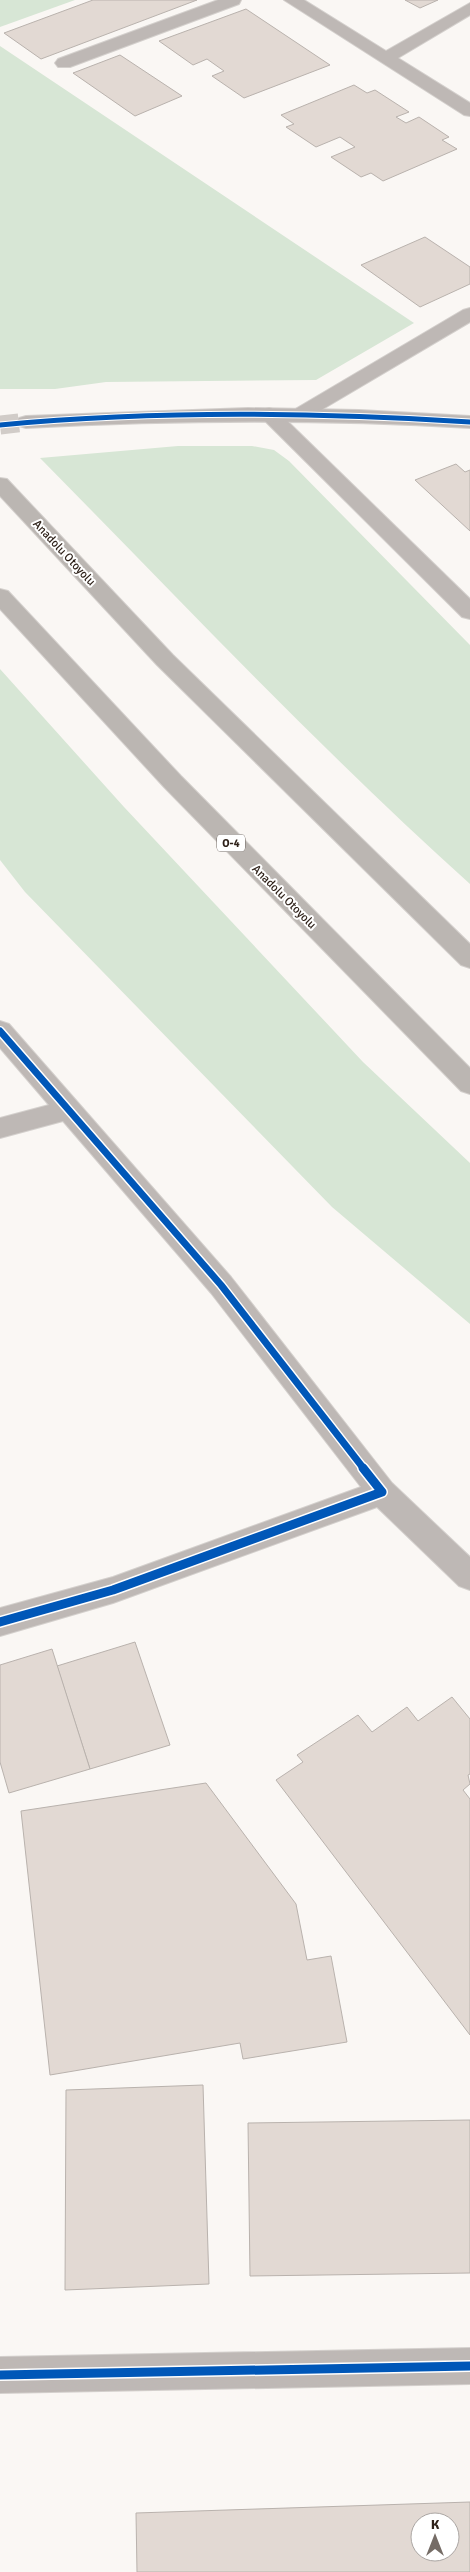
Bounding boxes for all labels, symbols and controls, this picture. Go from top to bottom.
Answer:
street label: Anadolu Otoyolu [30,517,98,589]
road number: O-4 [217,834,245,851]
street label: Anadolu Otoyolu [249,862,319,932]
north arrow [410,2512,460,2562]
text: K [431,2516,440,2533]

